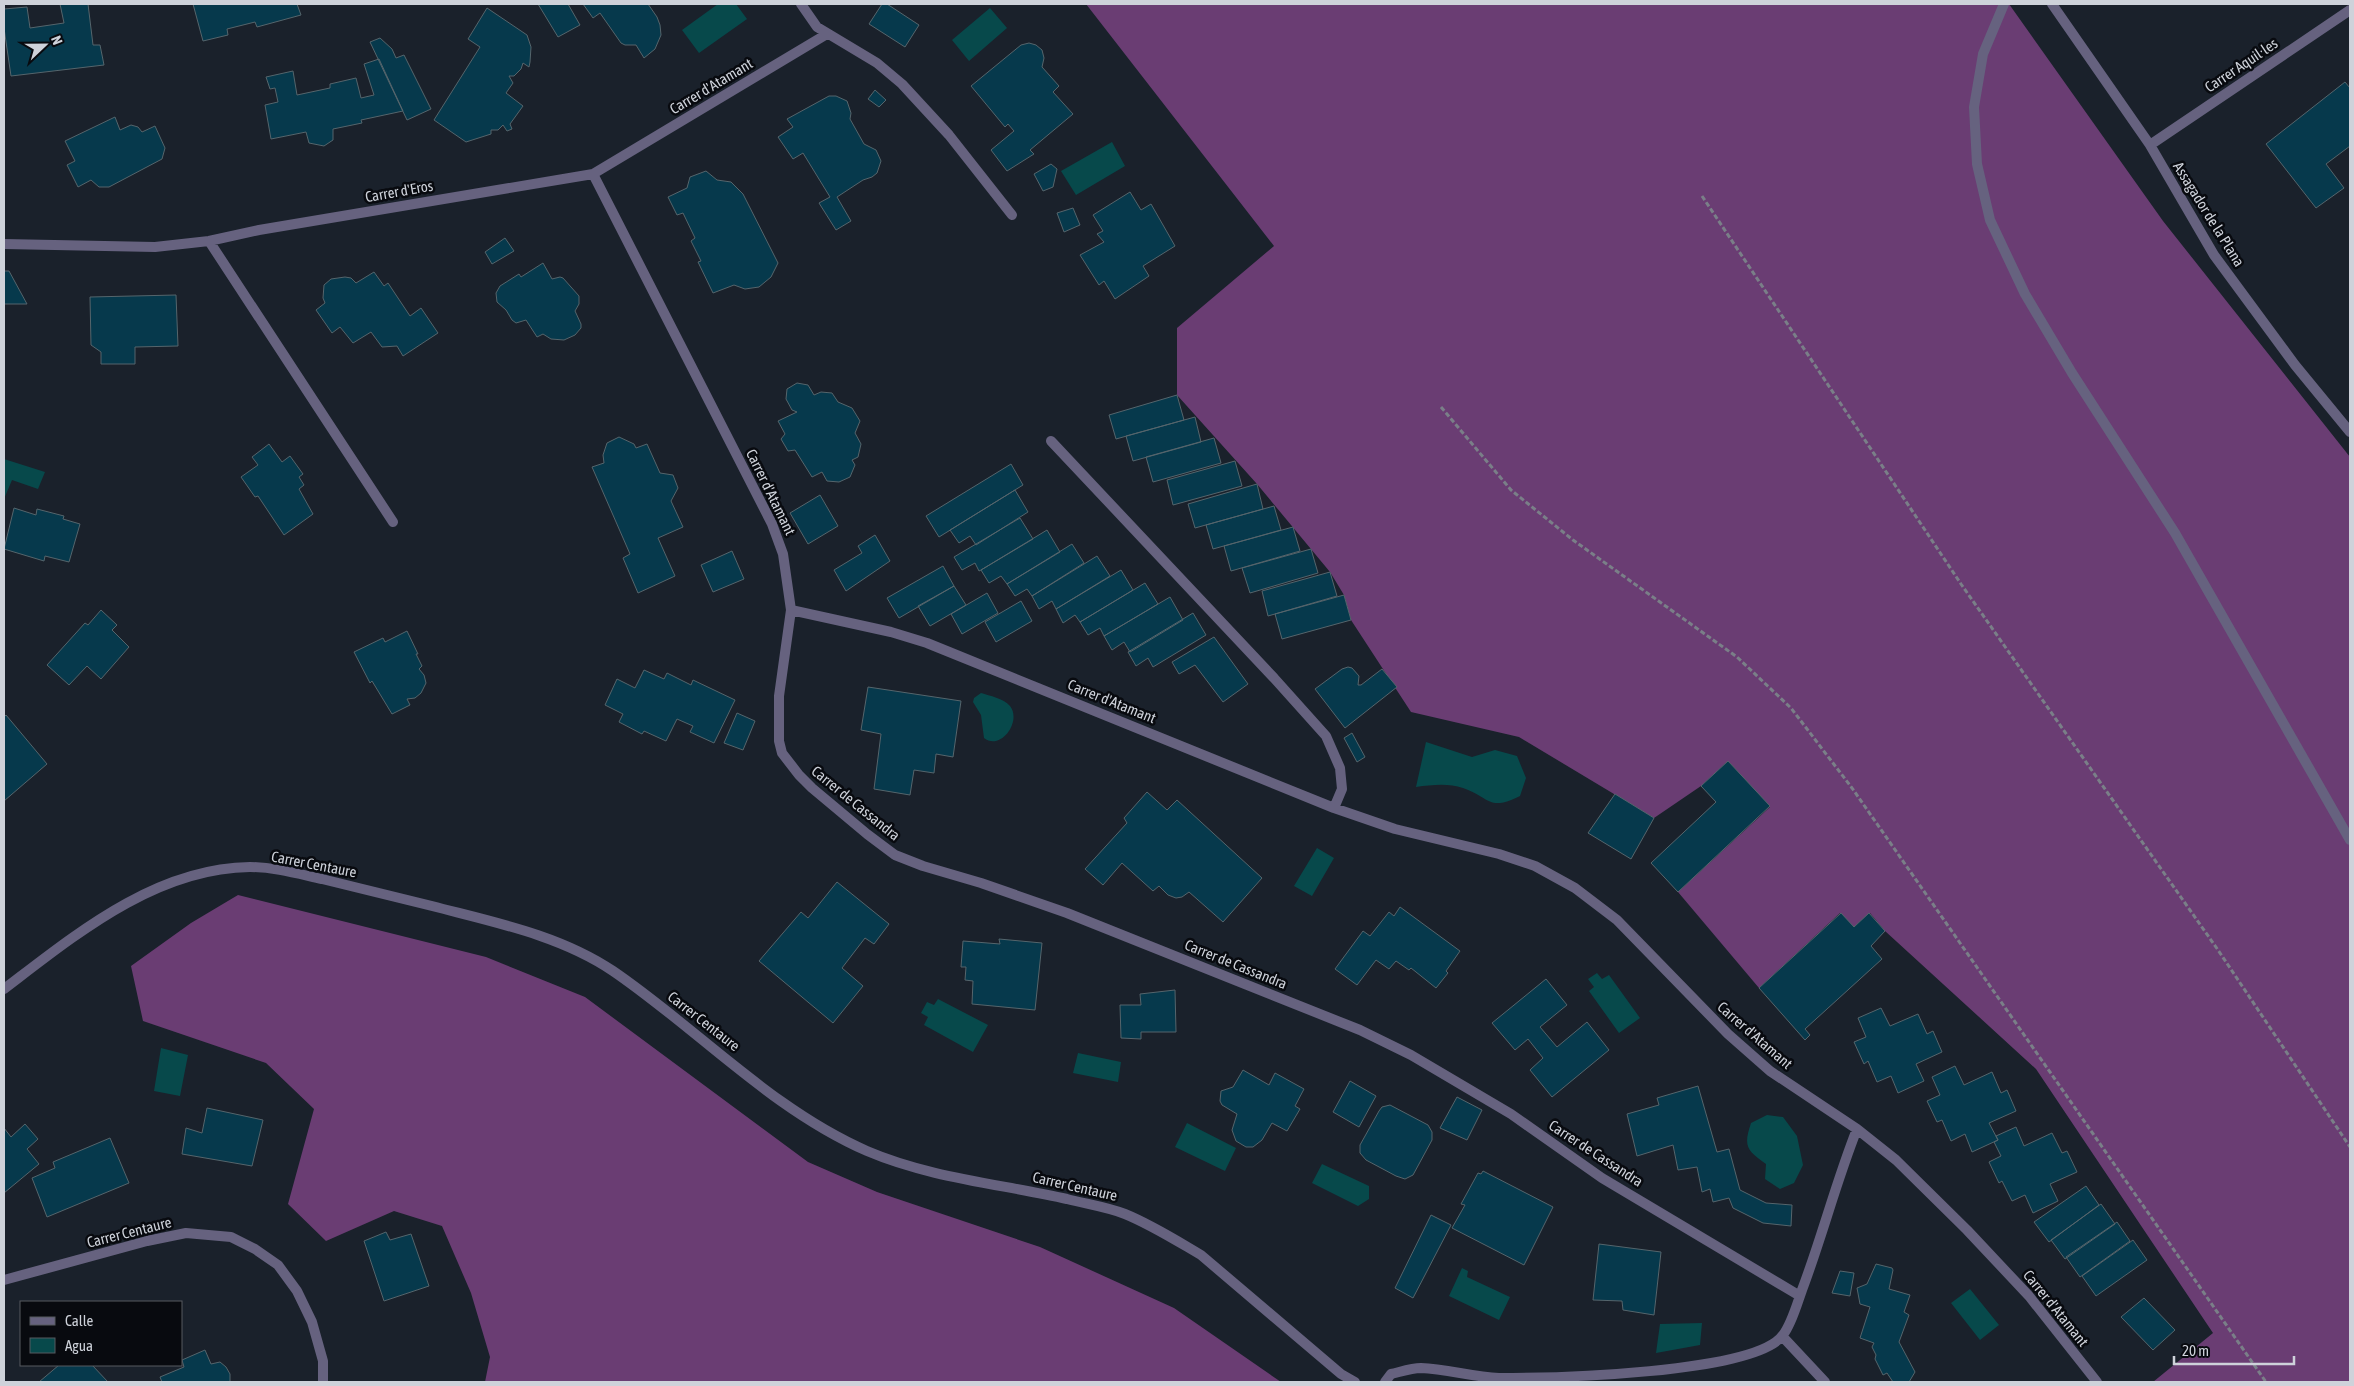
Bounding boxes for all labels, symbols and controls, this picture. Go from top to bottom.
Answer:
north arrow [20,20,70,70]
text: N [48,33,66,47]
street label: Carrer Aquil·les [2201,34,2281,96]
street label: Carrer d'Atamant [667,55,755,117]
street label: Assagador de la Plana [2170,159,2248,269]
street label: Carrer d'Eros [364,177,434,205]
street label: Carrer d'Atamant [743,446,799,538]
street label: Carrer d'Atamant [1065,676,1159,726]
street label: Carrer de Cassandra [808,762,904,844]
street label: Carrer Centaure [270,847,358,881]
street label: Carrer de Cassandra [1182,936,1290,992]
street label: Carrer Centaure [665,988,743,1054]
street label: Carrer d'Atamant [1714,998,1796,1072]
street label: Carrer de Cassandra [1546,1116,1646,1190]
street label: Carrer Centaure [1031,1168,1119,1204]
street label: Carrer Centaure [85,1213,173,1251]
street label: Carrer d'Atamant [2020,1266,2092,1350]
legend [20,1301,182,1366]
text: Calle [65,1312,94,1329]
scale bar [2174,1334,2294,1366]
text: Agua [65,1337,93,1354]
text: 20 m [2182,1342,2209,1359]

